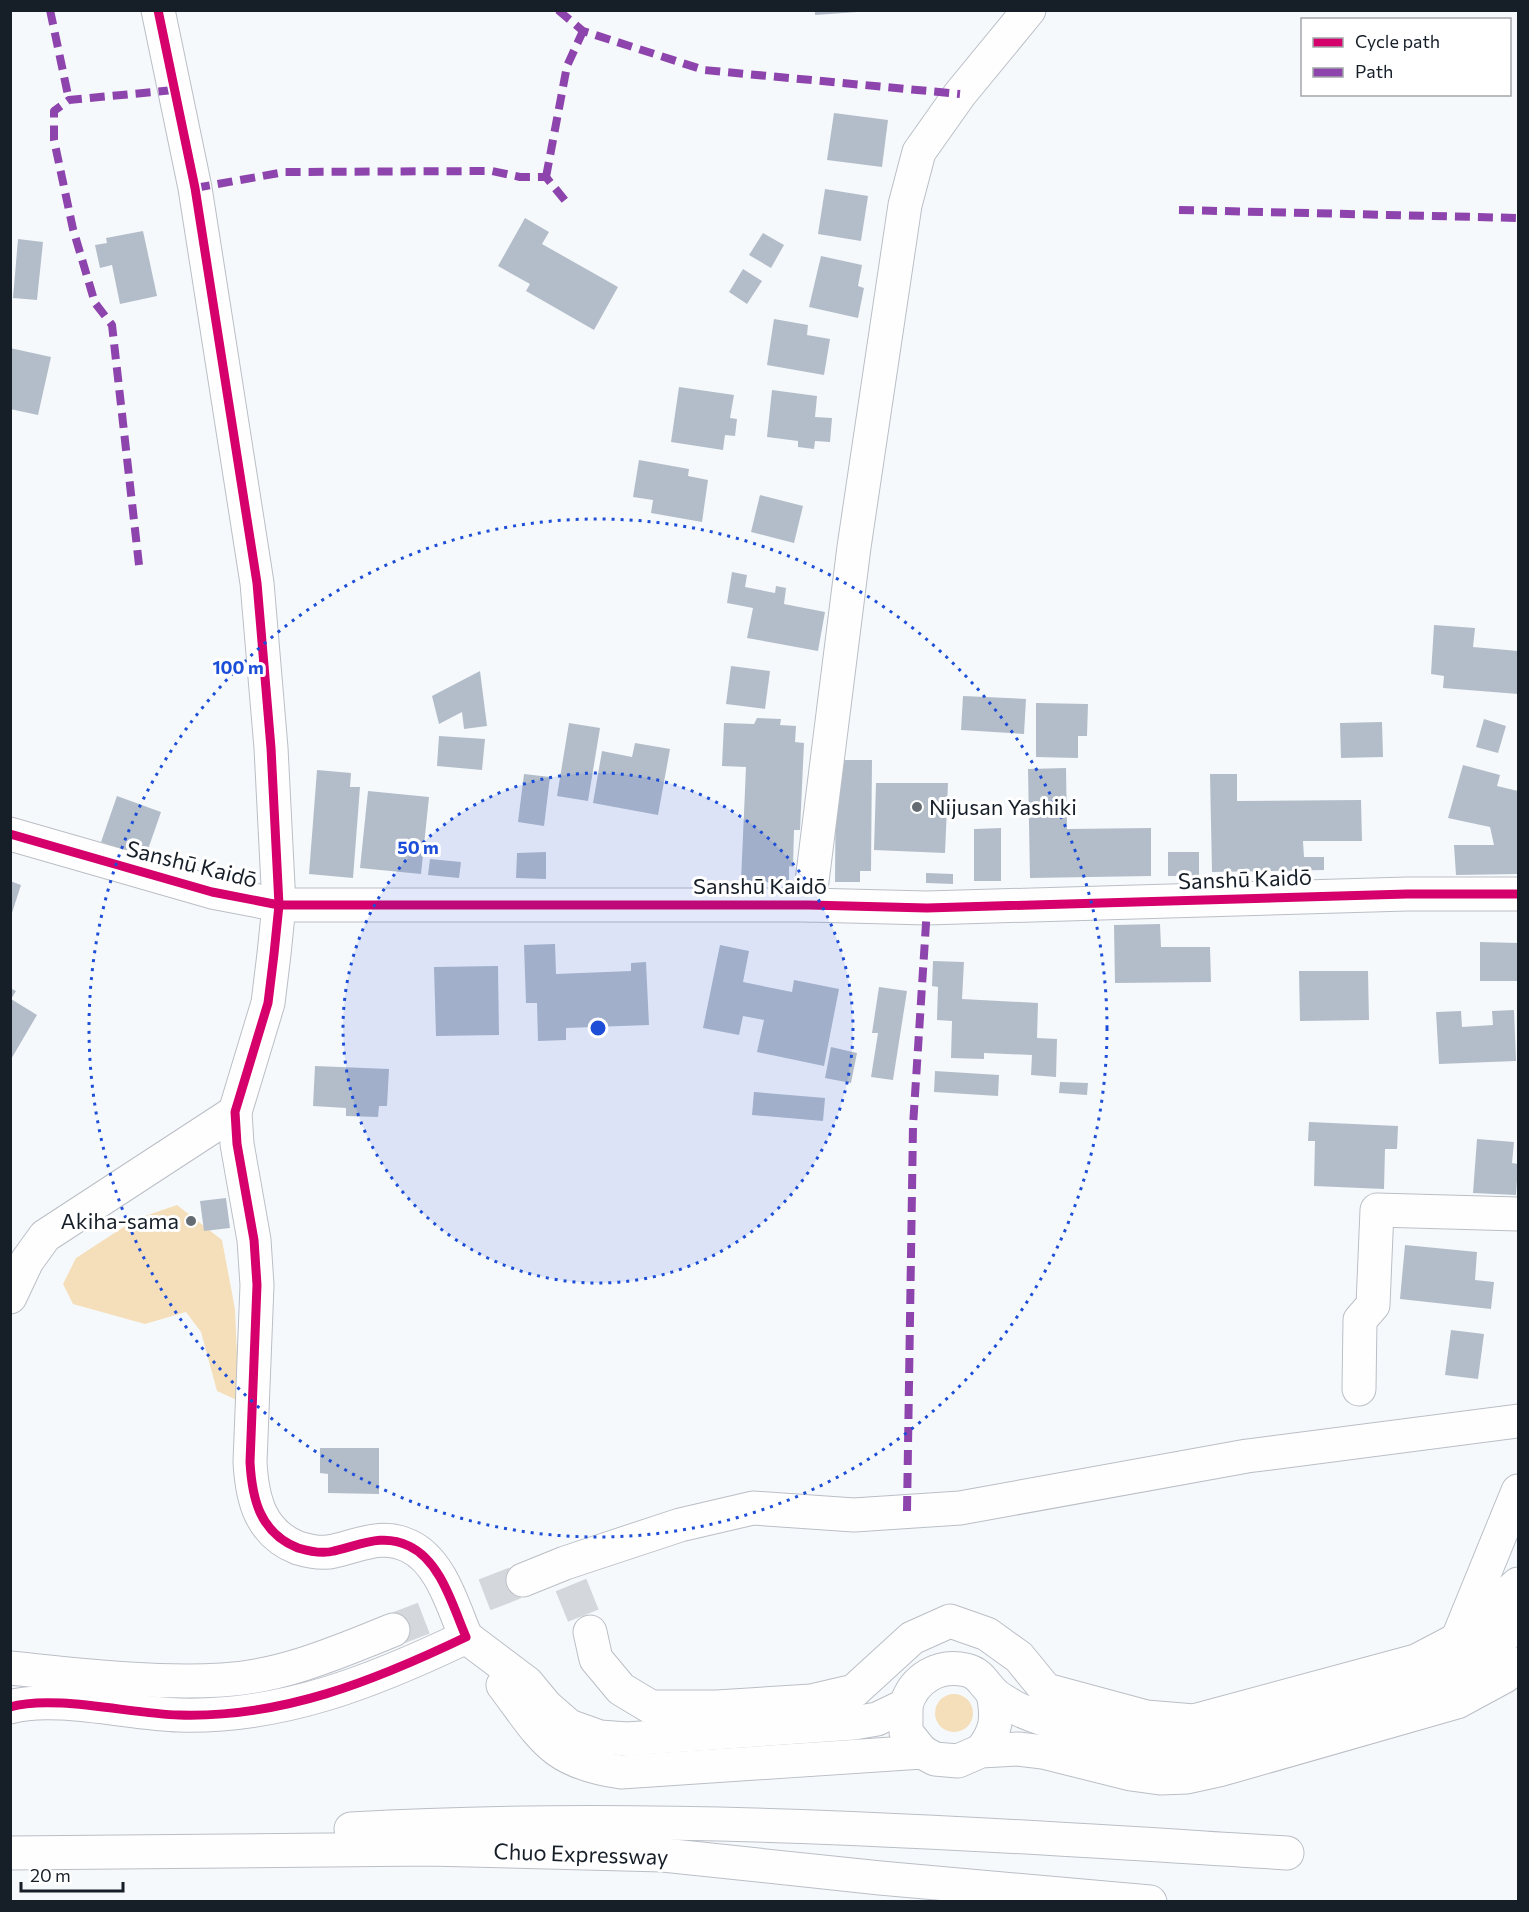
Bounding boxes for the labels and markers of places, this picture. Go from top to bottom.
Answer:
place label: Nijusan Yashiki [929,793,1077,820]
marker: Nijusan Yashiki [910,800,924,814]
centre of rings [588,1018,608,1038]
place label: Akiha-sama [61,1207,179,1234]
marker: Akiha-sama [184,1214,198,1228]

